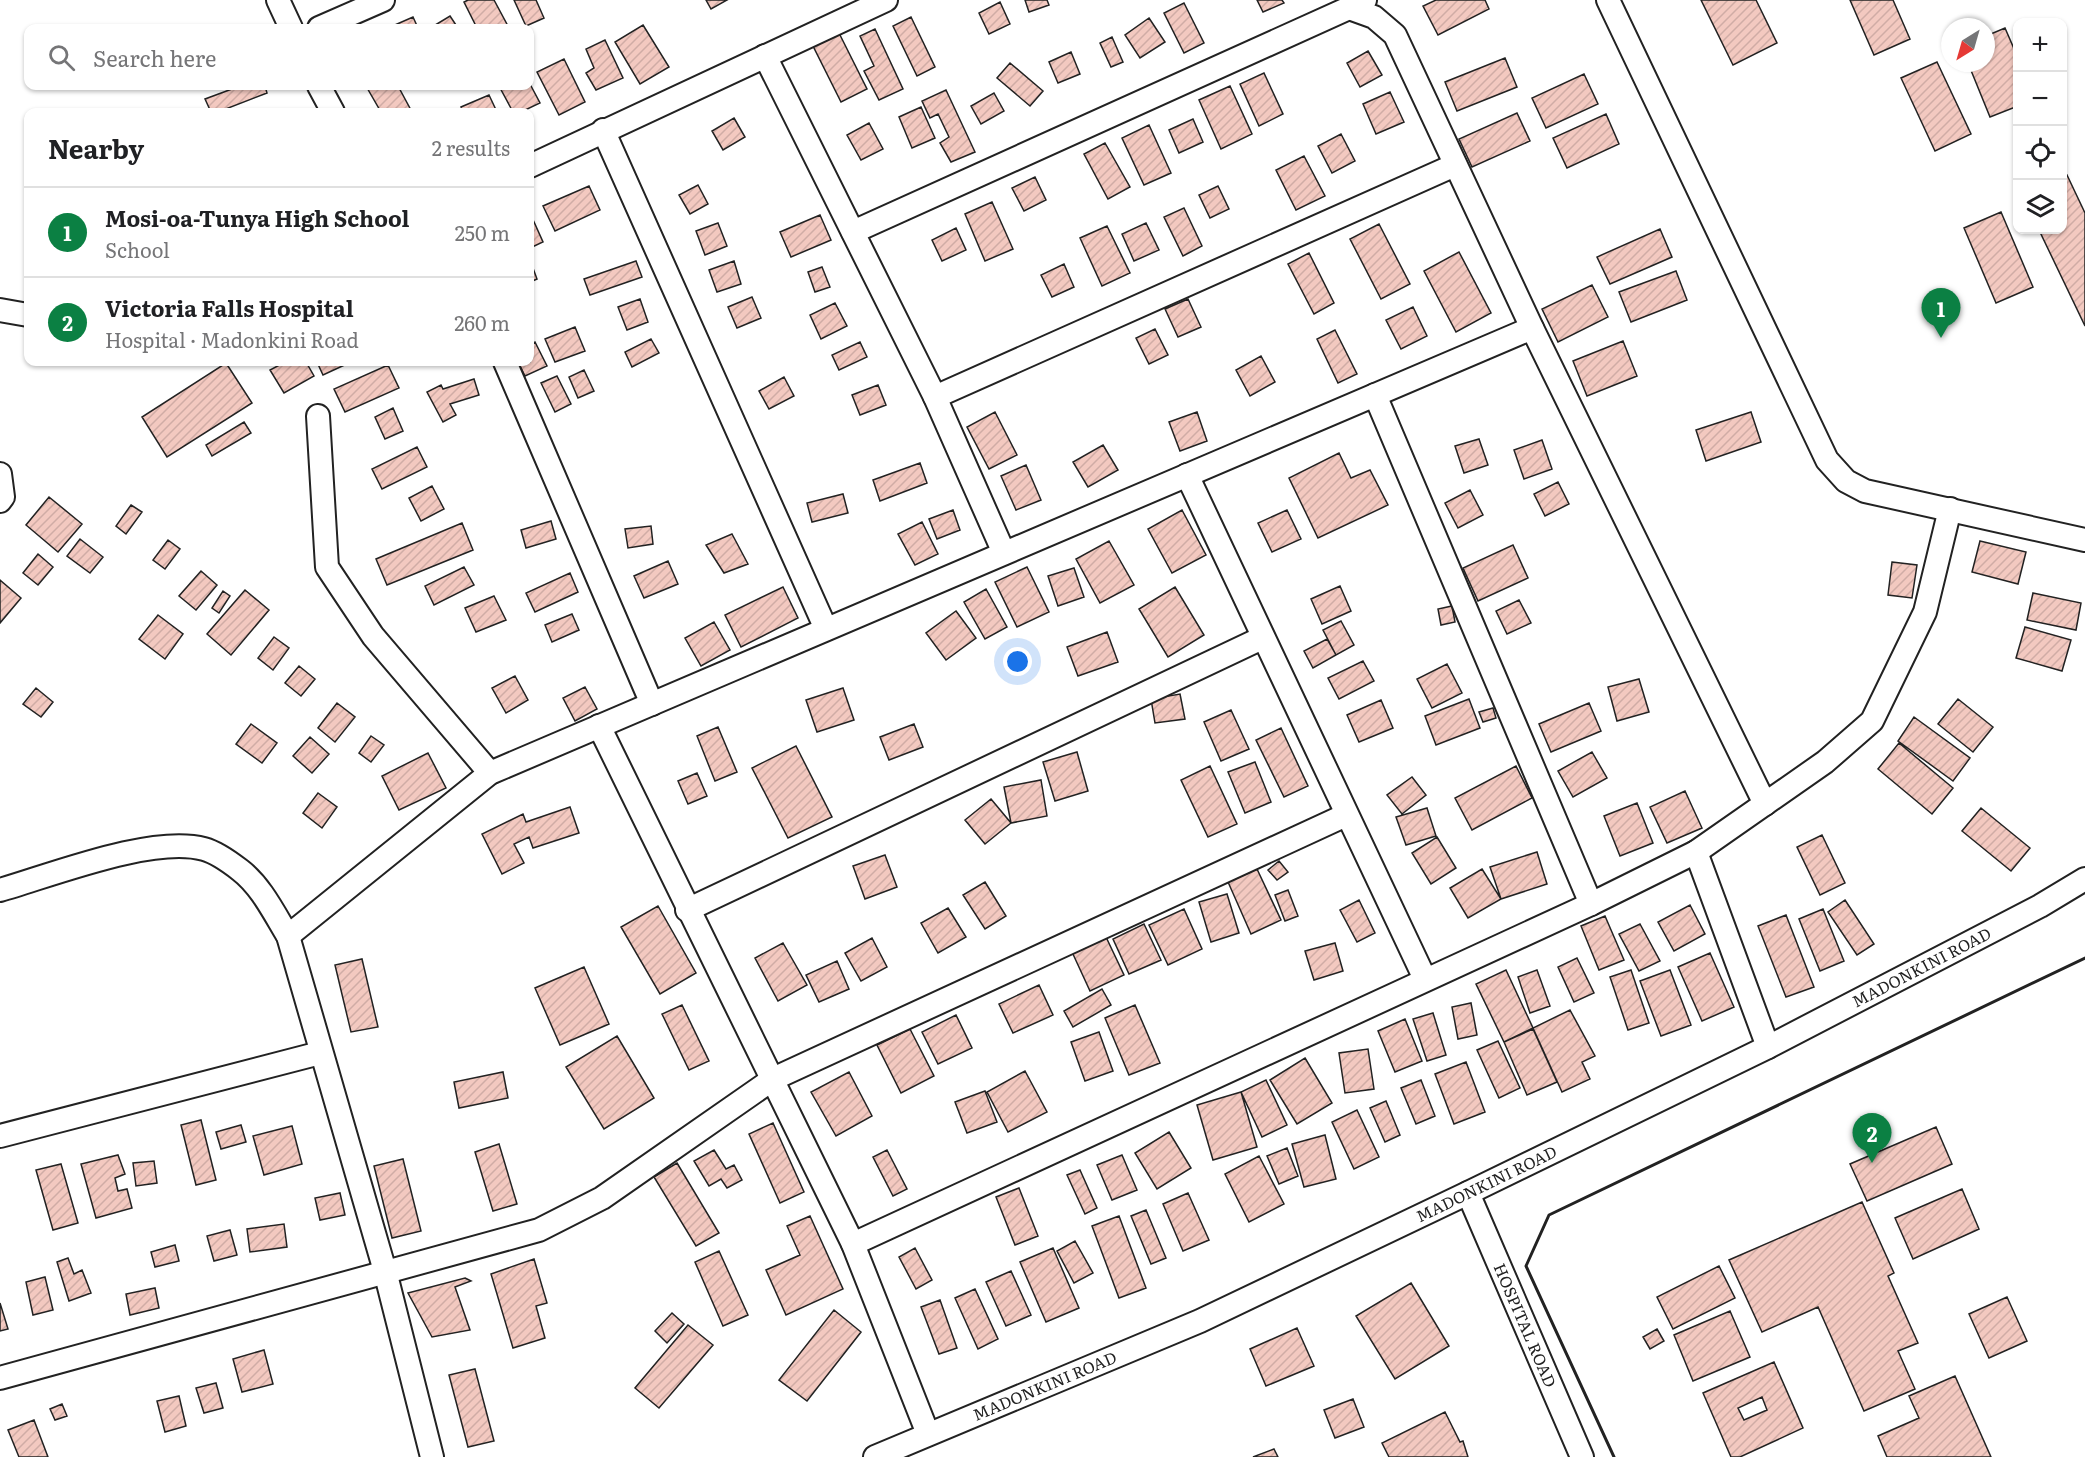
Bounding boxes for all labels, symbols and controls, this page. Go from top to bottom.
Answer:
north arrow [1941,18,1995,72]
map controls [2013,18,2067,234]
button: + [2013,18,2067,72]
search box [24,24,534,90]
icon: search [45,41,78,74]
text: Search here [93,41,216,74]
button: − [2013,72,2067,126]
button: locate [2013,126,2067,180]
text: Nearby [48,128,144,167]
text: 2 results [432,132,510,162]
button: layers [2013,180,2067,234]
text: Mosi-oa-Tunya High School [105,201,409,234]
text: 1 [63,217,72,247]
text: 250 m [455,217,510,247]
text: School [105,234,170,264]
pin: 1 [1922,288,1960,338]
text: Victoria Falls Hospital [105,291,354,324]
text: 2 [62,307,73,337]
text: 260 m [454,307,510,337]
text: Hospital · Madonkini Road [105,324,359,354]
your location [1003,647,1032,676]
street label: MADONKINI ROAD [1847,920,1995,1013]
pin: 2 [1852,1114,1892,1163]
street label: MADONKINI ROAD [1412,1139,1561,1227]
street label: HOSPITAL ROAD [1489,1259,1563,1391]
street label: MADONKINI ROAD [969,1344,1120,1426]

